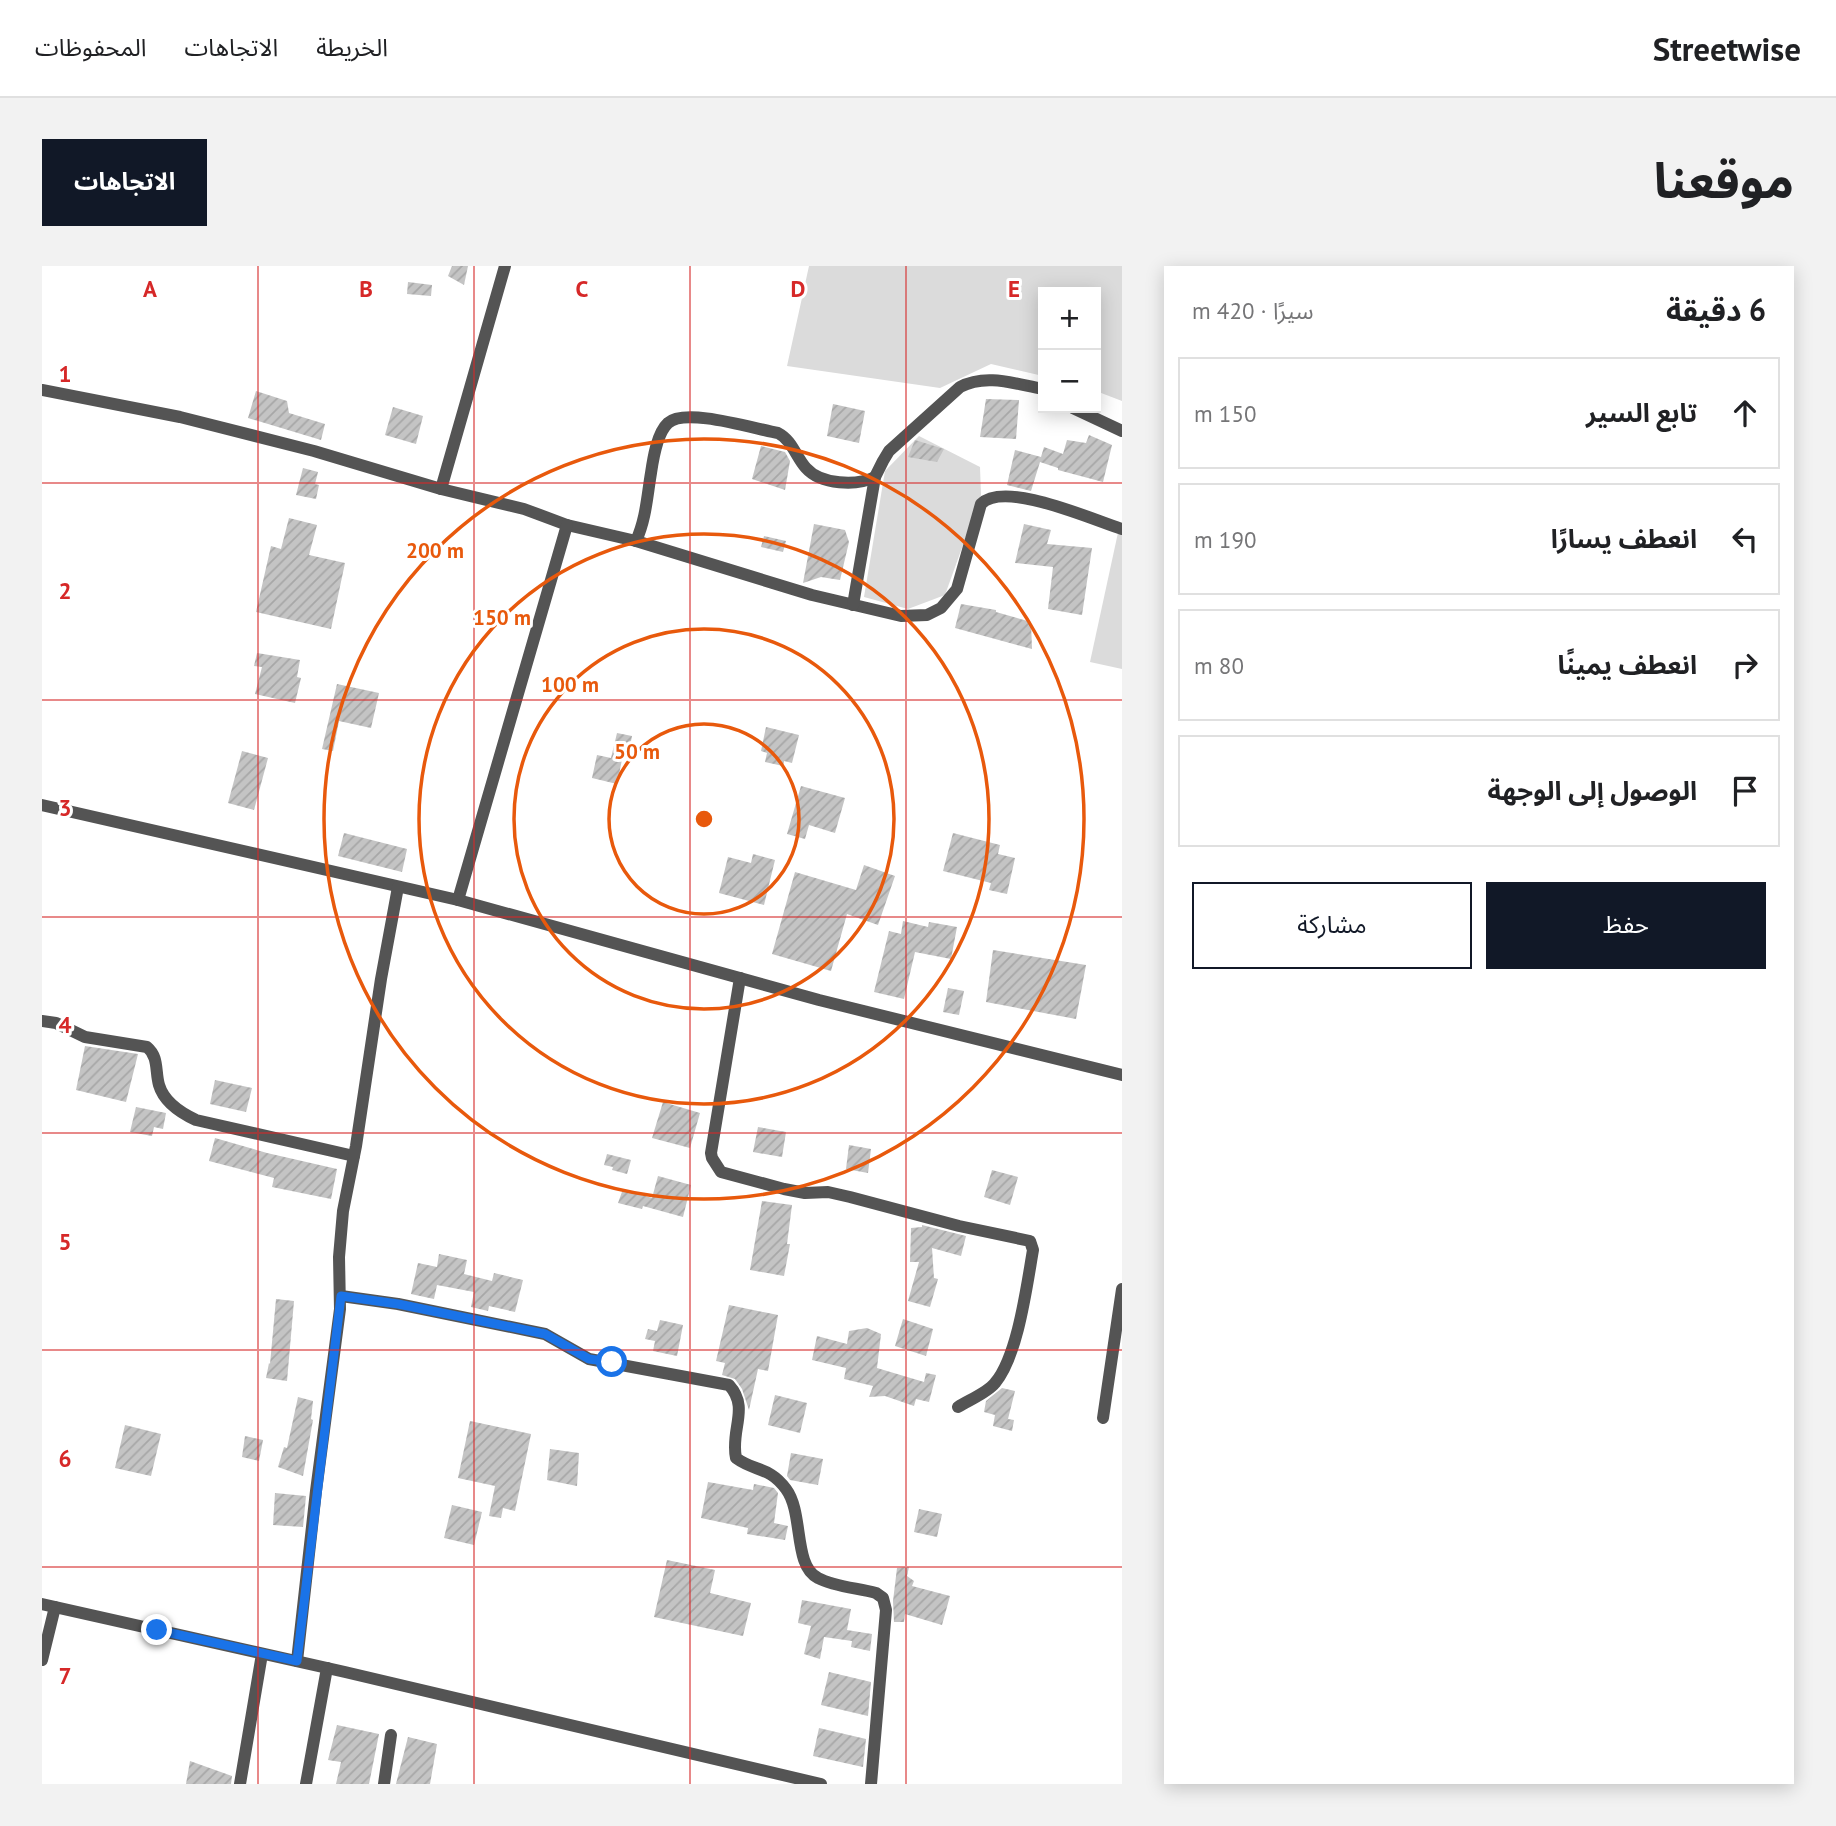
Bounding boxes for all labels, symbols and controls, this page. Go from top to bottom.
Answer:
text: Streetwise [1653,27,1801,70]
text: المحفوظات [35,32,146,63]
text: الاتجاهات [184,32,278,63]
text: الخريطة [316,32,388,63]
button: الاتجاهات [42,139,207,226]
text: موقعنا [1654,148,1794,212]
text: A [143,274,157,303]
text: B [359,274,373,303]
text: C [576,274,589,303]
text: D [791,274,805,303]
text: E [1008,274,1020,303]
map controls [1038,287,1101,413]
button: + [1038,287,1101,350]
text: 6 دقيقة [1666,290,1766,329]
text: سيرًا · 420 m [1192,296,1314,325]
button: − [1038,350,1101,413]
text: 1 [58,359,72,388]
icon: ahead [1726,394,1764,432]
text: تابع السير [1586,396,1697,429]
text: 150 m [1194,399,1256,428]
icon: left [1726,520,1764,558]
text: انعطف يسارًا [1551,522,1697,555]
text: 190 m [1194,525,1256,554]
text: 200 m [406,537,464,564]
text: 2 [58,576,72,605]
text: 150 m [473,604,531,631]
icon: right [1726,646,1764,684]
text: انعطف يمينًا [1557,648,1697,681]
text: 80 m [1194,651,1244,680]
text: 100 m [541,671,599,698]
text: 50 m [614,738,660,765]
icon: arrive [1726,772,1764,810]
text: الوصول إلى الوجهة [1488,774,1697,807]
text: 3 [58,793,72,822]
centre of rings [692,807,716,831]
button: مشاركة [1192,882,1472,969]
button: حفظ [1486,882,1766,969]
text: 4 [58,1010,72,1039]
text: 5 [58,1227,72,1256]
route start [596,1346,627,1377]
text: 6 [58,1444,72,1473]
route end [141,1614,172,1645]
text: 7 [58,1661,72,1690]

